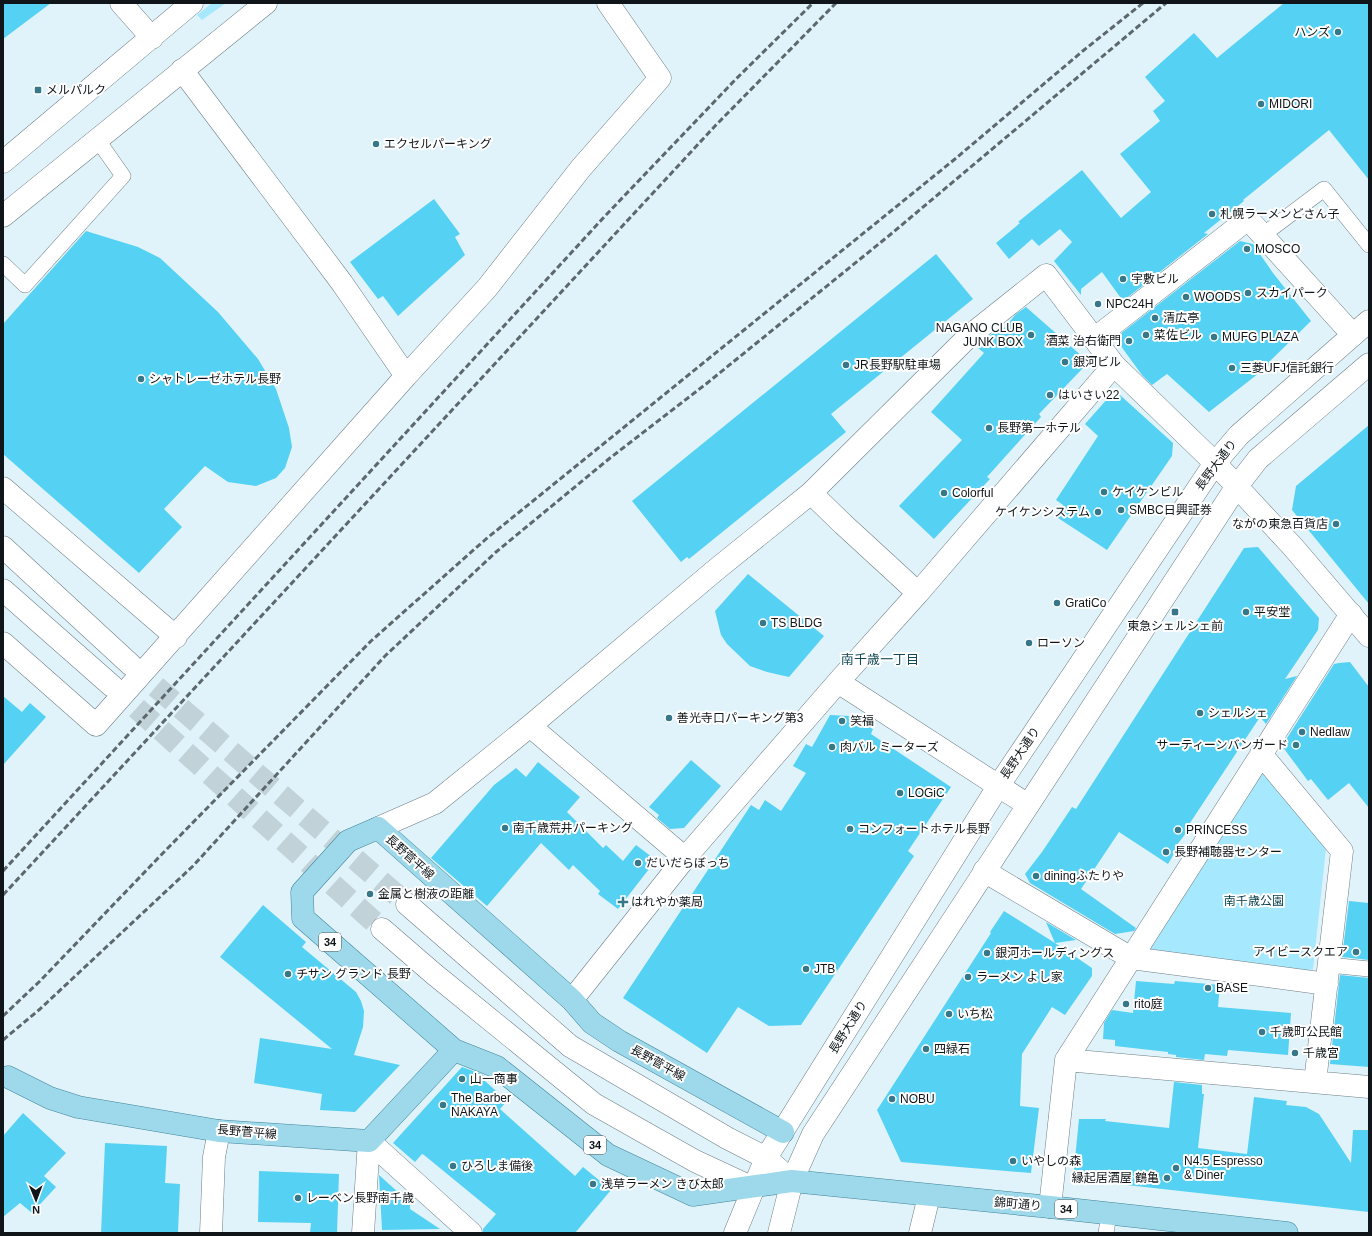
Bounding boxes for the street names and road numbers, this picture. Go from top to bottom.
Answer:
street label: 長野大通り [1192,437,1240,493]
street label: 長野大通り [997,724,1043,782]
street label: 長野菅平線 [383,832,437,882]
road number: 34 [319,933,341,951]
street label: 長野大通り [826,998,870,1056]
street label: 長野菅平線 [628,1042,688,1084]
street label: 長野菅平線 [216,1122,278,1142]
road number: 34 [584,1136,606,1154]
street label: 錦町通り [993,1195,1043,1213]
road number: 34 [1055,1200,1077,1218]

